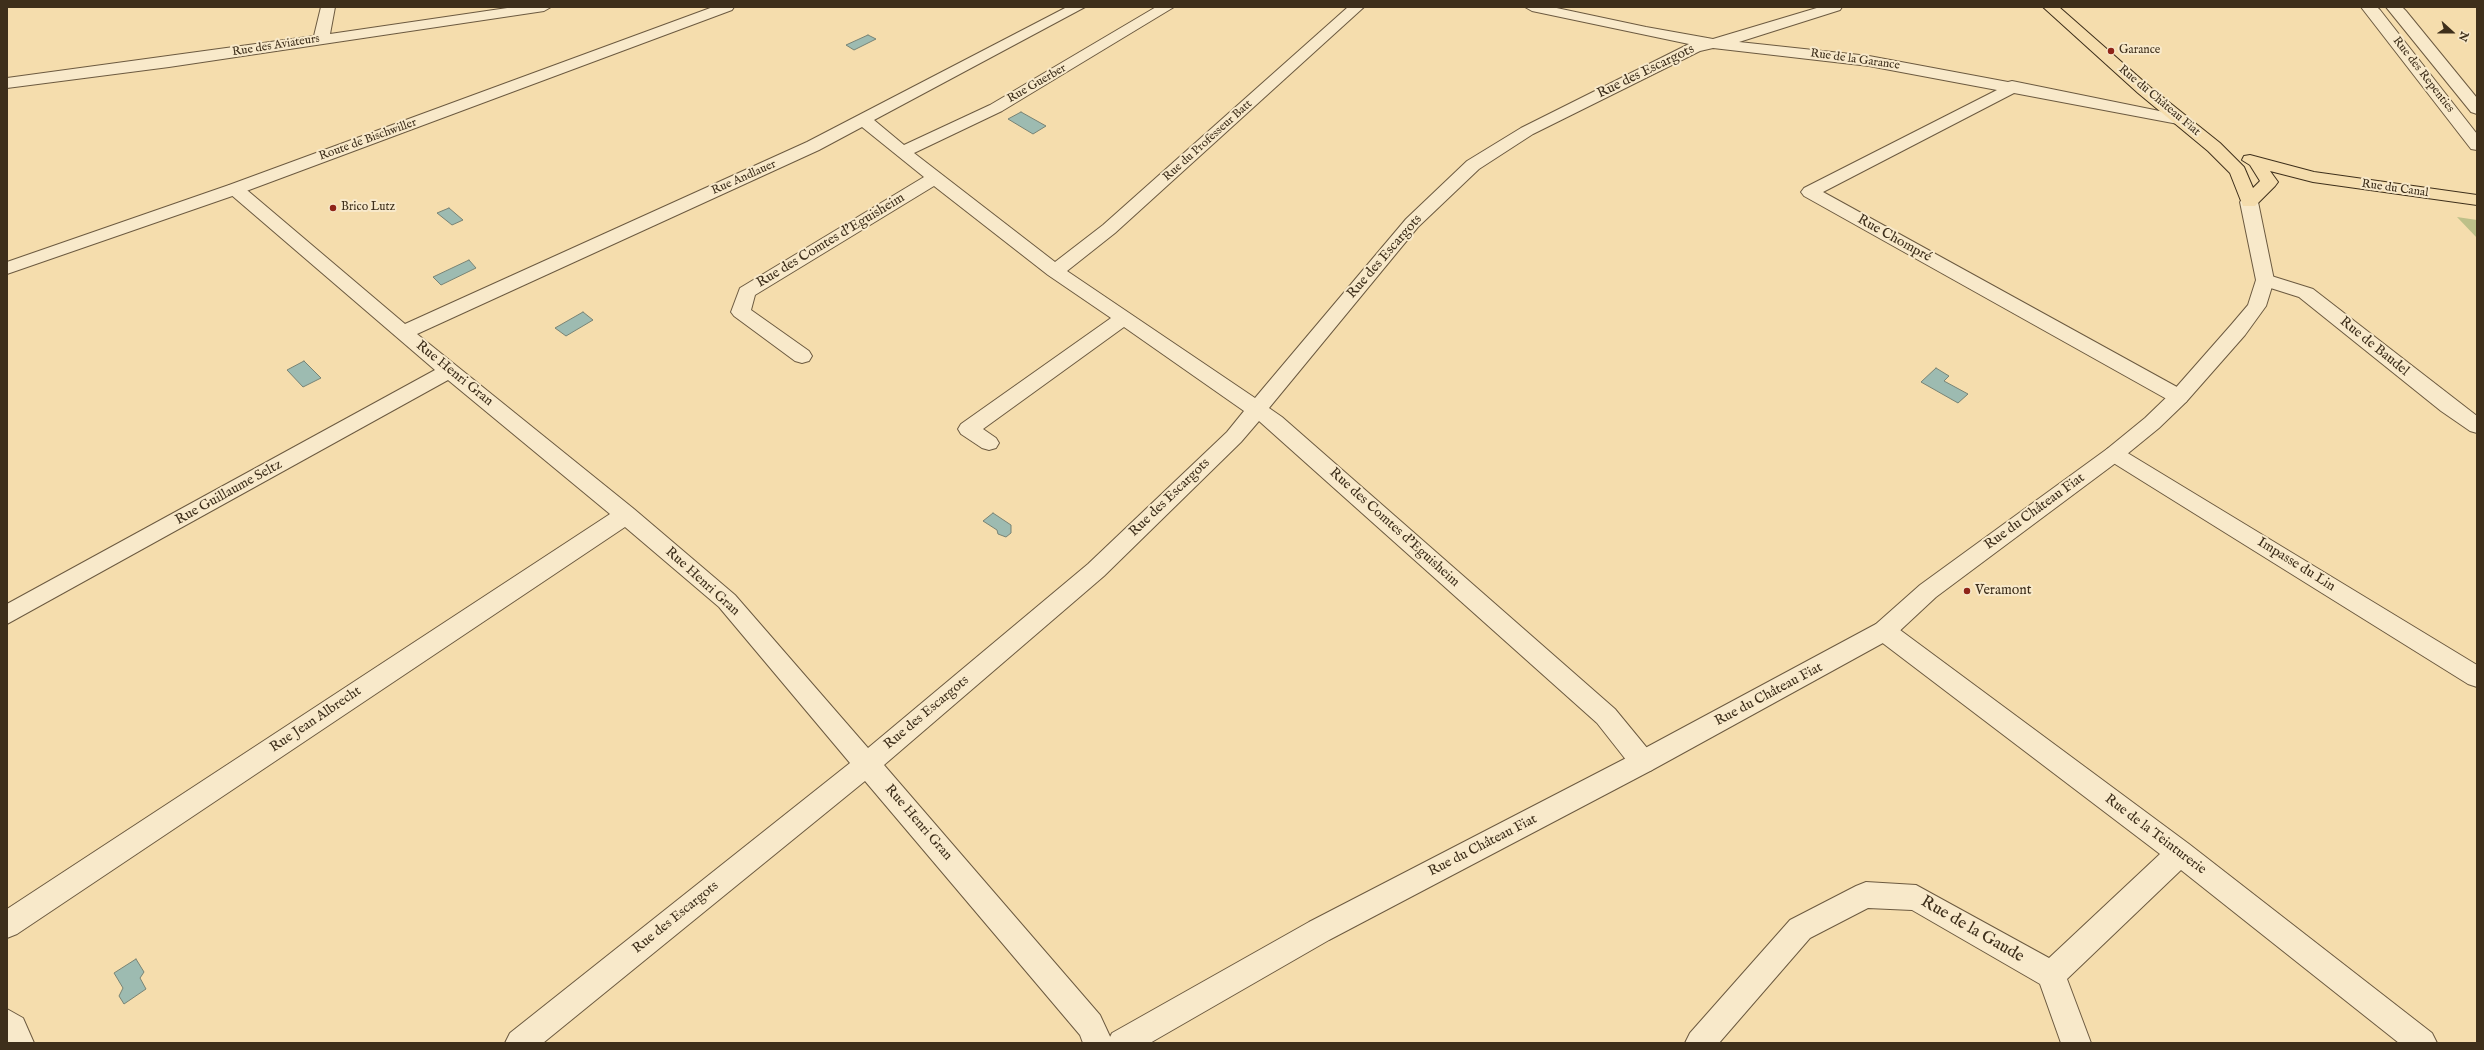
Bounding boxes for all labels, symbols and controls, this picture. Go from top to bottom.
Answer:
north arrow [2432,12,2472,52]
text: N [2455,29,2471,43]
street label: Rue des Aviateurs [231,32,321,60]
street label: Rue des Repenties [2389,34,2457,116]
street label: Rue des Escargots [1595,41,1697,103]
place label: Garance [2119,44,2160,58]
marker: Garance [2106,46,2116,56]
street label: Rue de la Garance [1809,47,1901,73]
street label: Rue Guerber [1005,61,1069,107]
street label: Rue du Château Fiat [2115,63,2203,139]
street label: Rue du Professeur Batt [1161,97,1255,185]
street label: Route de Bischwiller [317,116,419,164]
street label: Rue Andlauer [710,157,778,199]
street label: Rue du Canal [2361,177,2429,201]
street label: Rue des Comtes d'Eguisheim [754,190,908,292]
place label: Brico Lutz [341,201,395,215]
marker: Brico Lutz [328,203,338,213]
street label: Rue des Escargots [1344,212,1426,302]
street label: Rue Chompré [1854,212,1934,266]
street label: Rue de Baudel [2336,314,2412,380]
street label: Rue Henri Gran [412,338,496,410]
street label: Rue des Escargots [1126,455,1214,541]
street label: Rue Guillaume Seltz [173,457,285,529]
street label: Rue des Comtes d'Eguisheim [1325,465,1463,591]
street label: Rue du Château Fiat [1982,470,2088,554]
street label: Impasse du Lin [2254,534,2338,596]
street label: Rue Henri Gran [661,544,743,620]
place label: Veramont [1975,583,2032,599]
marker: Veramont [1962,586,1972,596]
street label: Rue du Château Fiat [1712,659,1826,731]
street label: Rue des Escargots [881,673,973,753]
street label: Rue Jean Albrecht [267,683,365,757]
street label: Rue Henri Gran [881,782,955,864]
street label: Rue de la Teinturerie [2101,791,2209,879]
street label: Rue du Château Fiat [1426,811,1540,881]
street label: Rue des Escargots [630,878,722,958]
street label: Rue de la Gaude [1917,892,2027,968]

